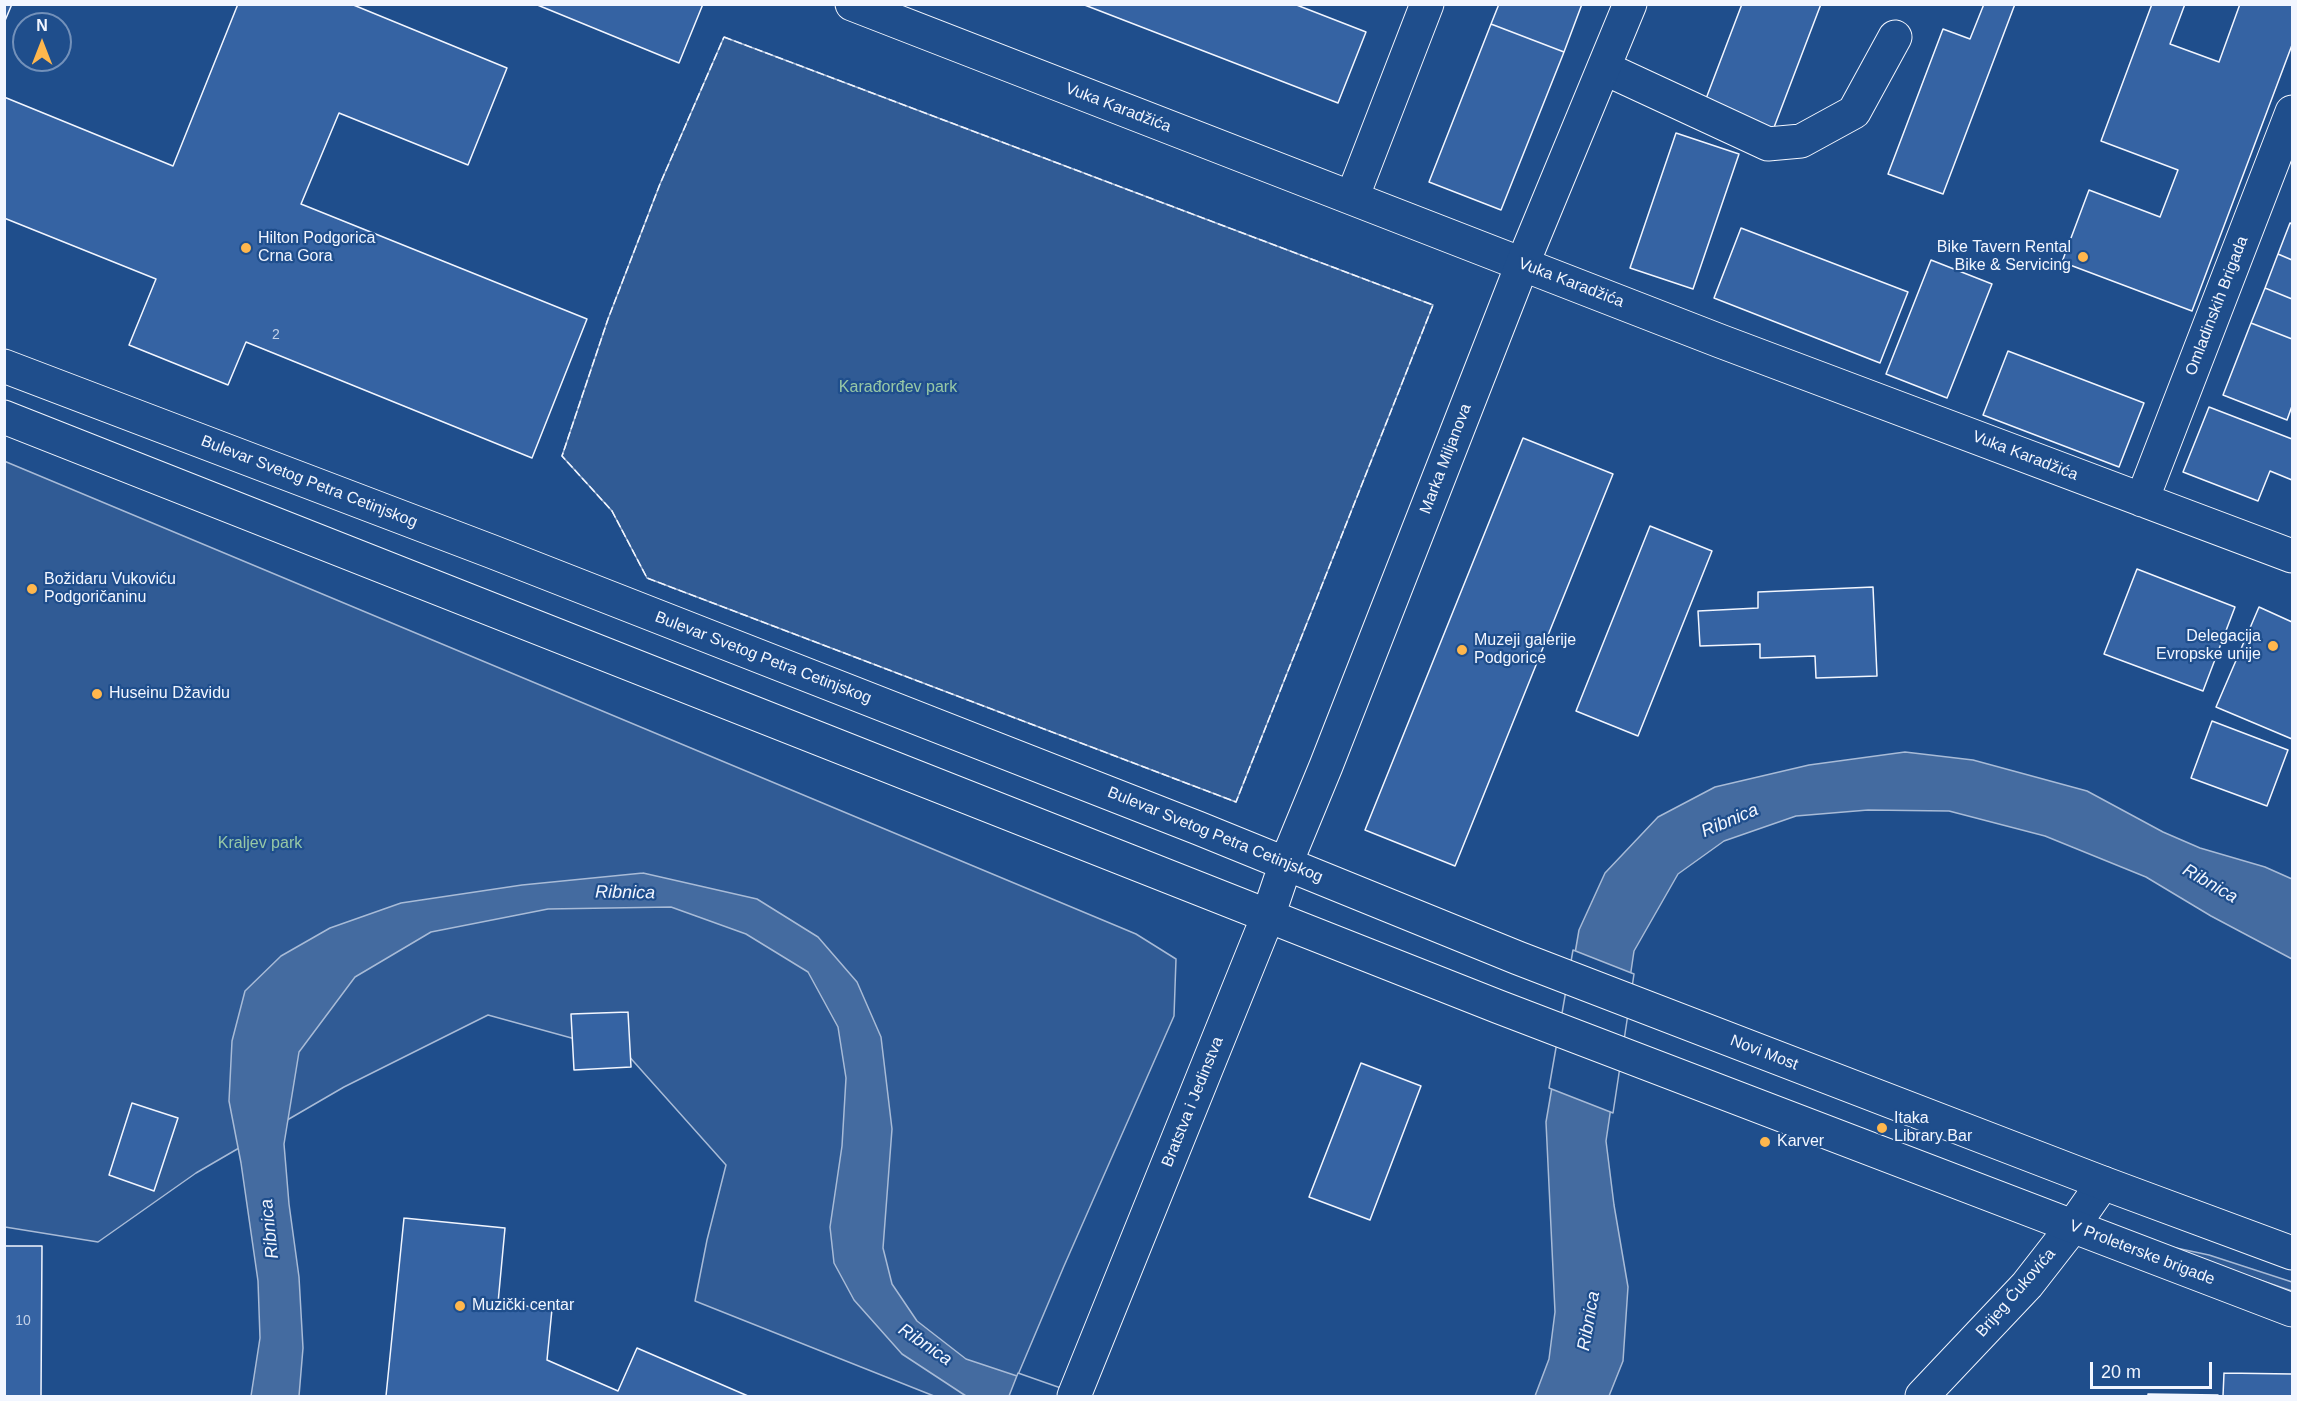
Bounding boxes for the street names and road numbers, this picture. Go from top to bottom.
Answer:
street label: Vuka Karadžića [1063,79,1173,137]
street label: Omladinskih Brigada [2182,234,2252,378]
street label: Vuka Karadžića [1516,254,1626,312]
street label: Marka Miljanova [1416,401,1476,517]
street label: Vuka Karadžića [1970,427,2080,485]
street label: Bulevar Svetog Petra Cetinjskog [198,432,420,532]
street label: Bulevar Svetog Petra Cetinjskog [652,608,874,708]
street label: Bulevar Svetog Petra Cetinjskog [1105,783,1325,887]
street label: Novi Most [1727,1031,1801,1075]
street label: Bratstva i Jedinstva [1158,1034,1228,1170]
street label: V Proleterske brigade [2067,1216,2217,1290]
street label: Brijeg Ćukovića [1972,1245,2060,1341]

